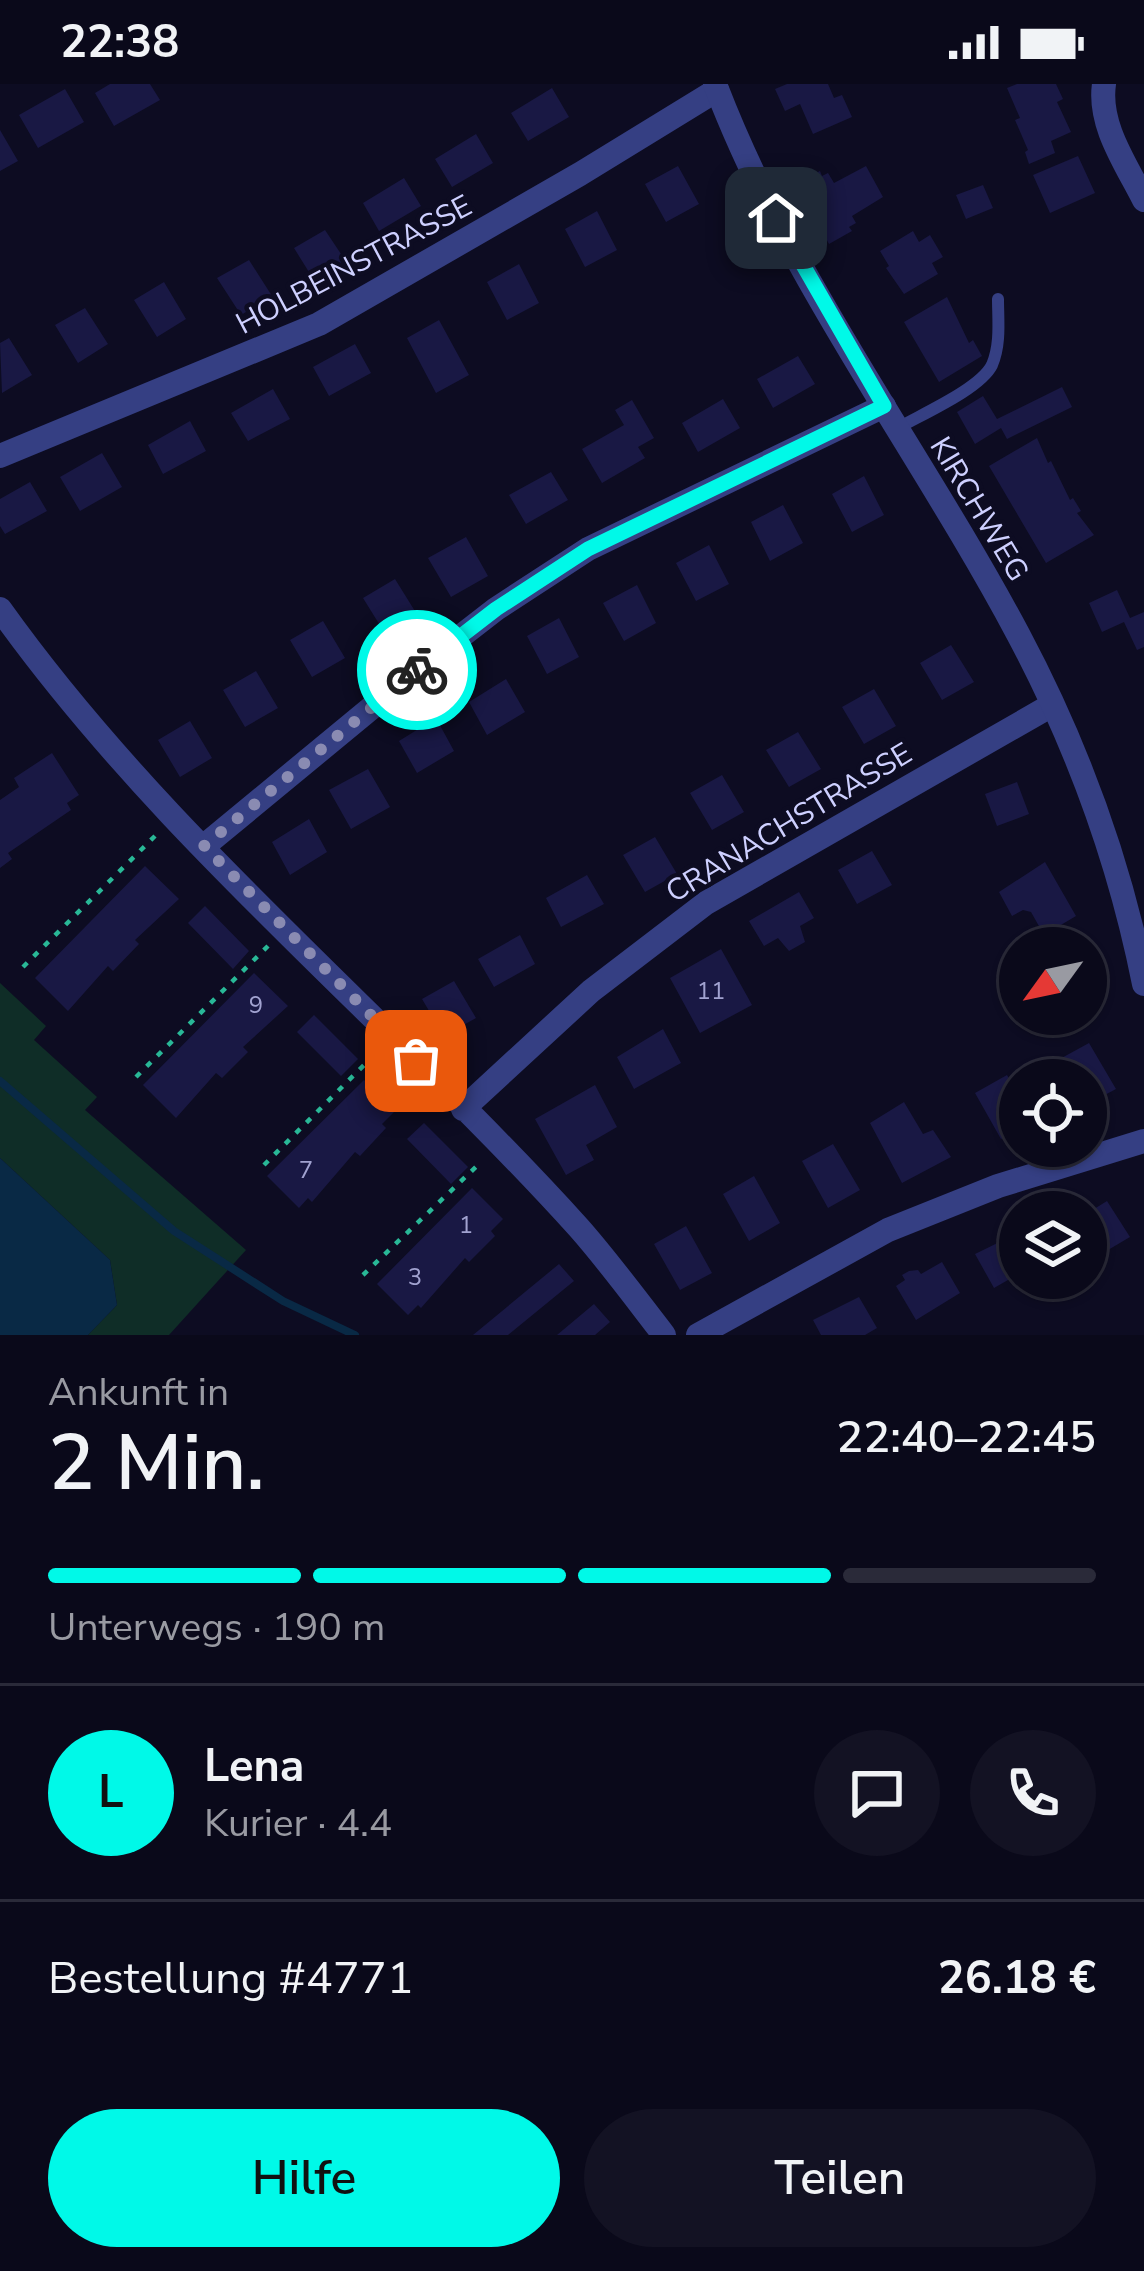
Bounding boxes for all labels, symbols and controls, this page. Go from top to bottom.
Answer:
text: 22:38 [60,12,179,73]
pin [725,167,827,269]
street label: HOLBEINSTRASSE [229,185,479,345]
icon: home [743,185,809,251]
street label: KIRCHWEG [920,429,1038,589]
courier [357,610,477,730]
icon: bike [384,637,450,703]
street label: CRANACHSTRASSE [658,733,920,913]
north arrow [999,927,1107,1035]
map controls [999,927,1107,1299]
house number: 11 [697,975,725,1007]
house number: 9 [249,989,263,1021]
pin [365,1010,467,1112]
icon: bag [383,1028,449,1094]
button: locate [999,1059,1107,1167]
house number: 7 [299,1154,313,1186]
button: layers [999,1191,1107,1299]
house number: 1 [459,1209,473,1241]
house number: 3 [408,1261,422,1293]
text: Ankunft in [48,1366,229,1419]
text: 22:40–22:45 [836,1407,1096,1468]
text: 2 Min. [48,1410,265,1517]
text: Unterwegs · 190 m [48,1601,385,1654]
button: chat [814,1730,940,1856]
button: phone [970,1730,1096,1856]
text: Lena [204,1736,304,1797]
text: L [98,1762,124,1823]
text: Kurier · 4.4 [204,1797,392,1850]
text: Bestellung #4771 [48,1948,414,2009]
text: 26.18 € [938,1948,1096,2009]
button: Hilfe [48,2109,560,2247]
button: Teilen [584,2109,1096,2247]

